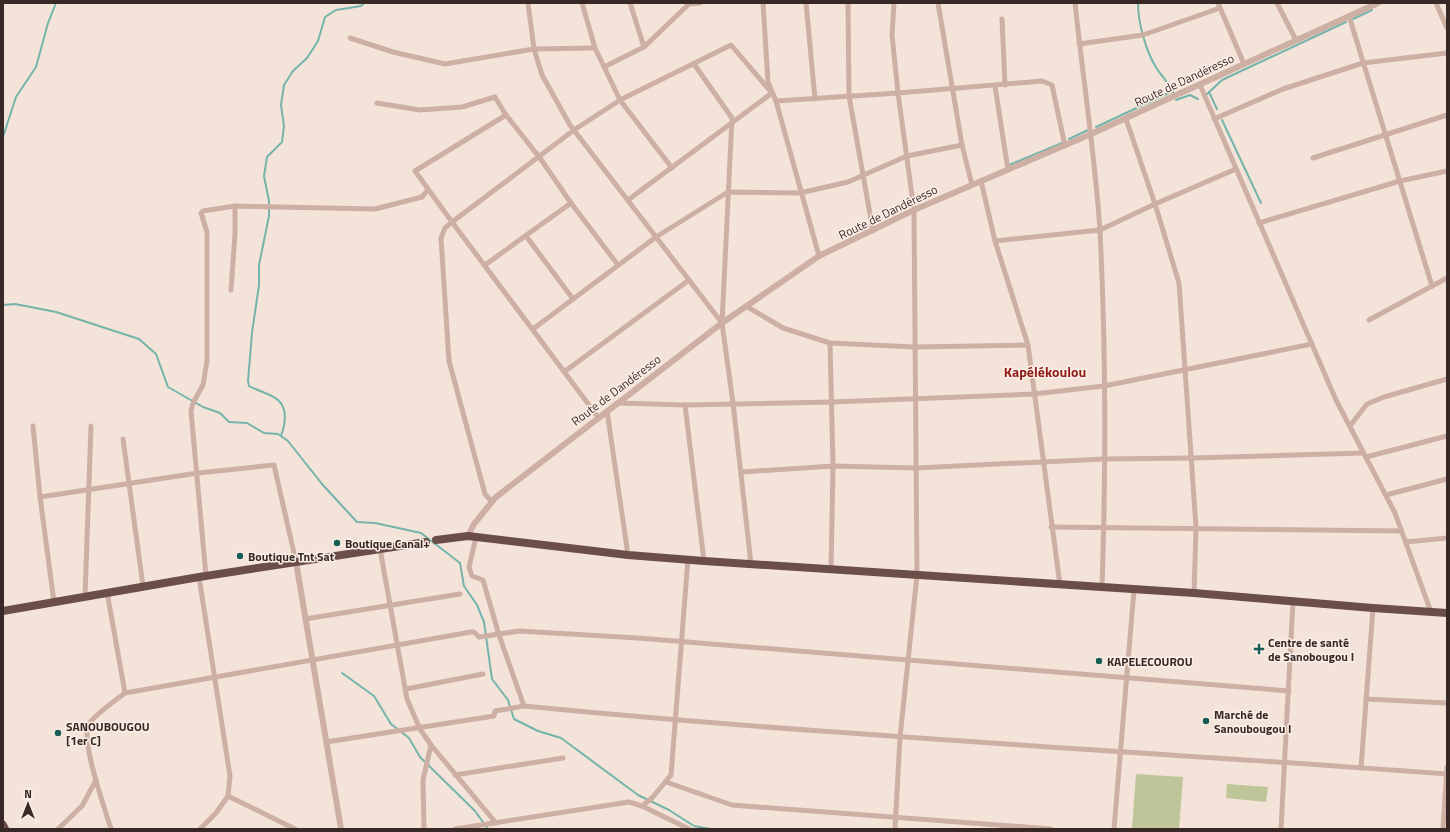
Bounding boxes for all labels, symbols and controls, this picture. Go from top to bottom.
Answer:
street label: Route de Dandéresso [1131,49,1237,111]
street label: Route de Dandéresso [835,180,941,244]
street label: Route de Dandéresso [567,350,665,430]
district label: Kapélékoulou [1004,361,1086,382]
place label: Boutique Canal+ [345,534,430,553]
marker: Boutique Canal+ [332,538,342,548]
place label: Boutique Tnt Sat [248,547,335,566]
marker: Boutique Tnt Sat [235,551,245,561]
place label: Centre de santé de Sanobougou I [1268,633,1354,666]
marker: Centre de santé de Sanobougou I [1253,643,1265,655]
place label: KAPELECOUROU [1107,652,1193,671]
marker: KAPELECOUROU [1094,656,1104,666]
place label: Marché de Sanoubougou I [1214,705,1291,738]
marker: Marché de Sanoubougou I [1201,716,1211,726]
place label: SANOUBOUGOU [1er C] [66,717,150,750]
marker: SANOUBOUGOU [1er C] [53,728,63,738]
north arrow [8,784,48,824]
text: N [24,786,32,802]

